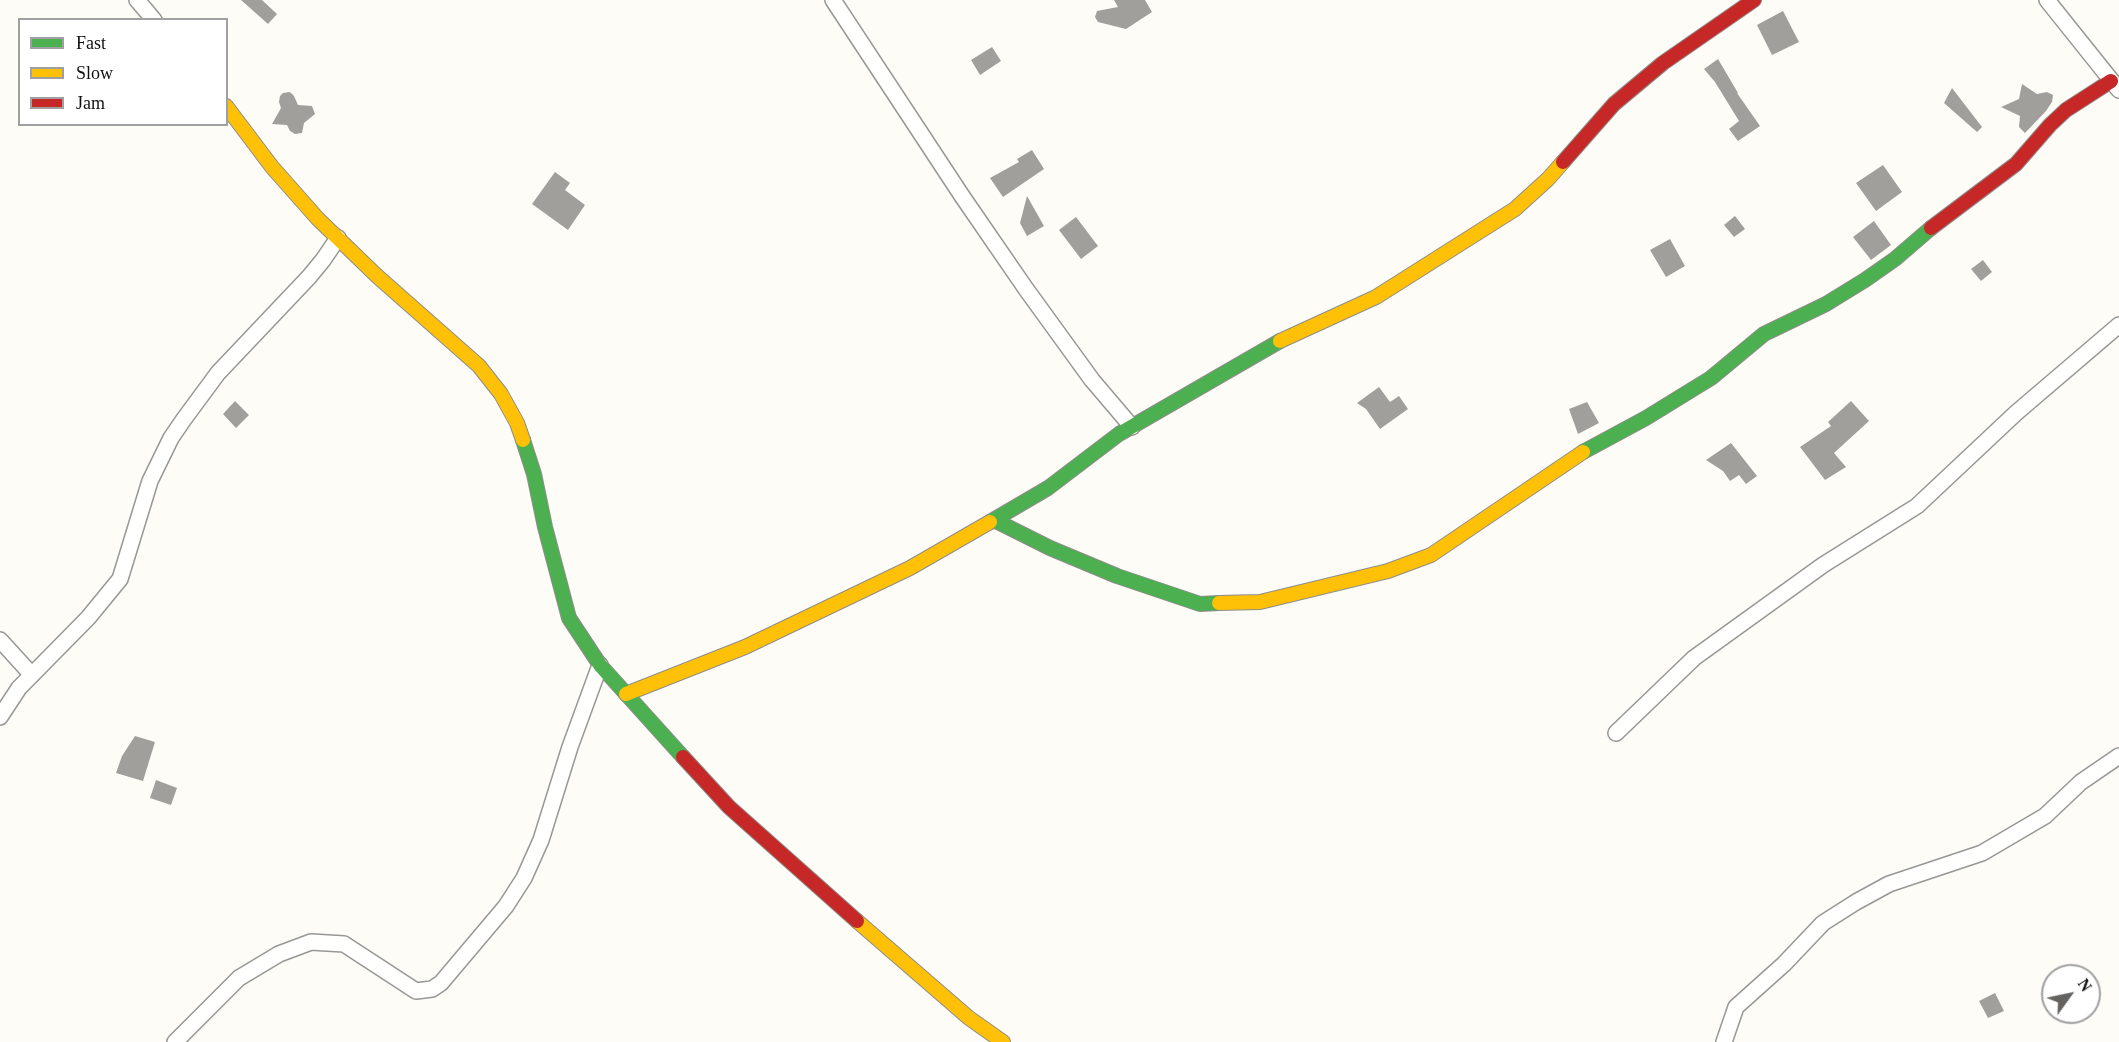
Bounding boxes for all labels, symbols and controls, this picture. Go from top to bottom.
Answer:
legend [18,18,228,126]
text: Fast [76,33,106,53]
text: Slow [76,63,113,83]
text: Jam [76,93,105,113]
north arrow [2041,964,2101,1024]
text: N [2075,976,2095,994]

